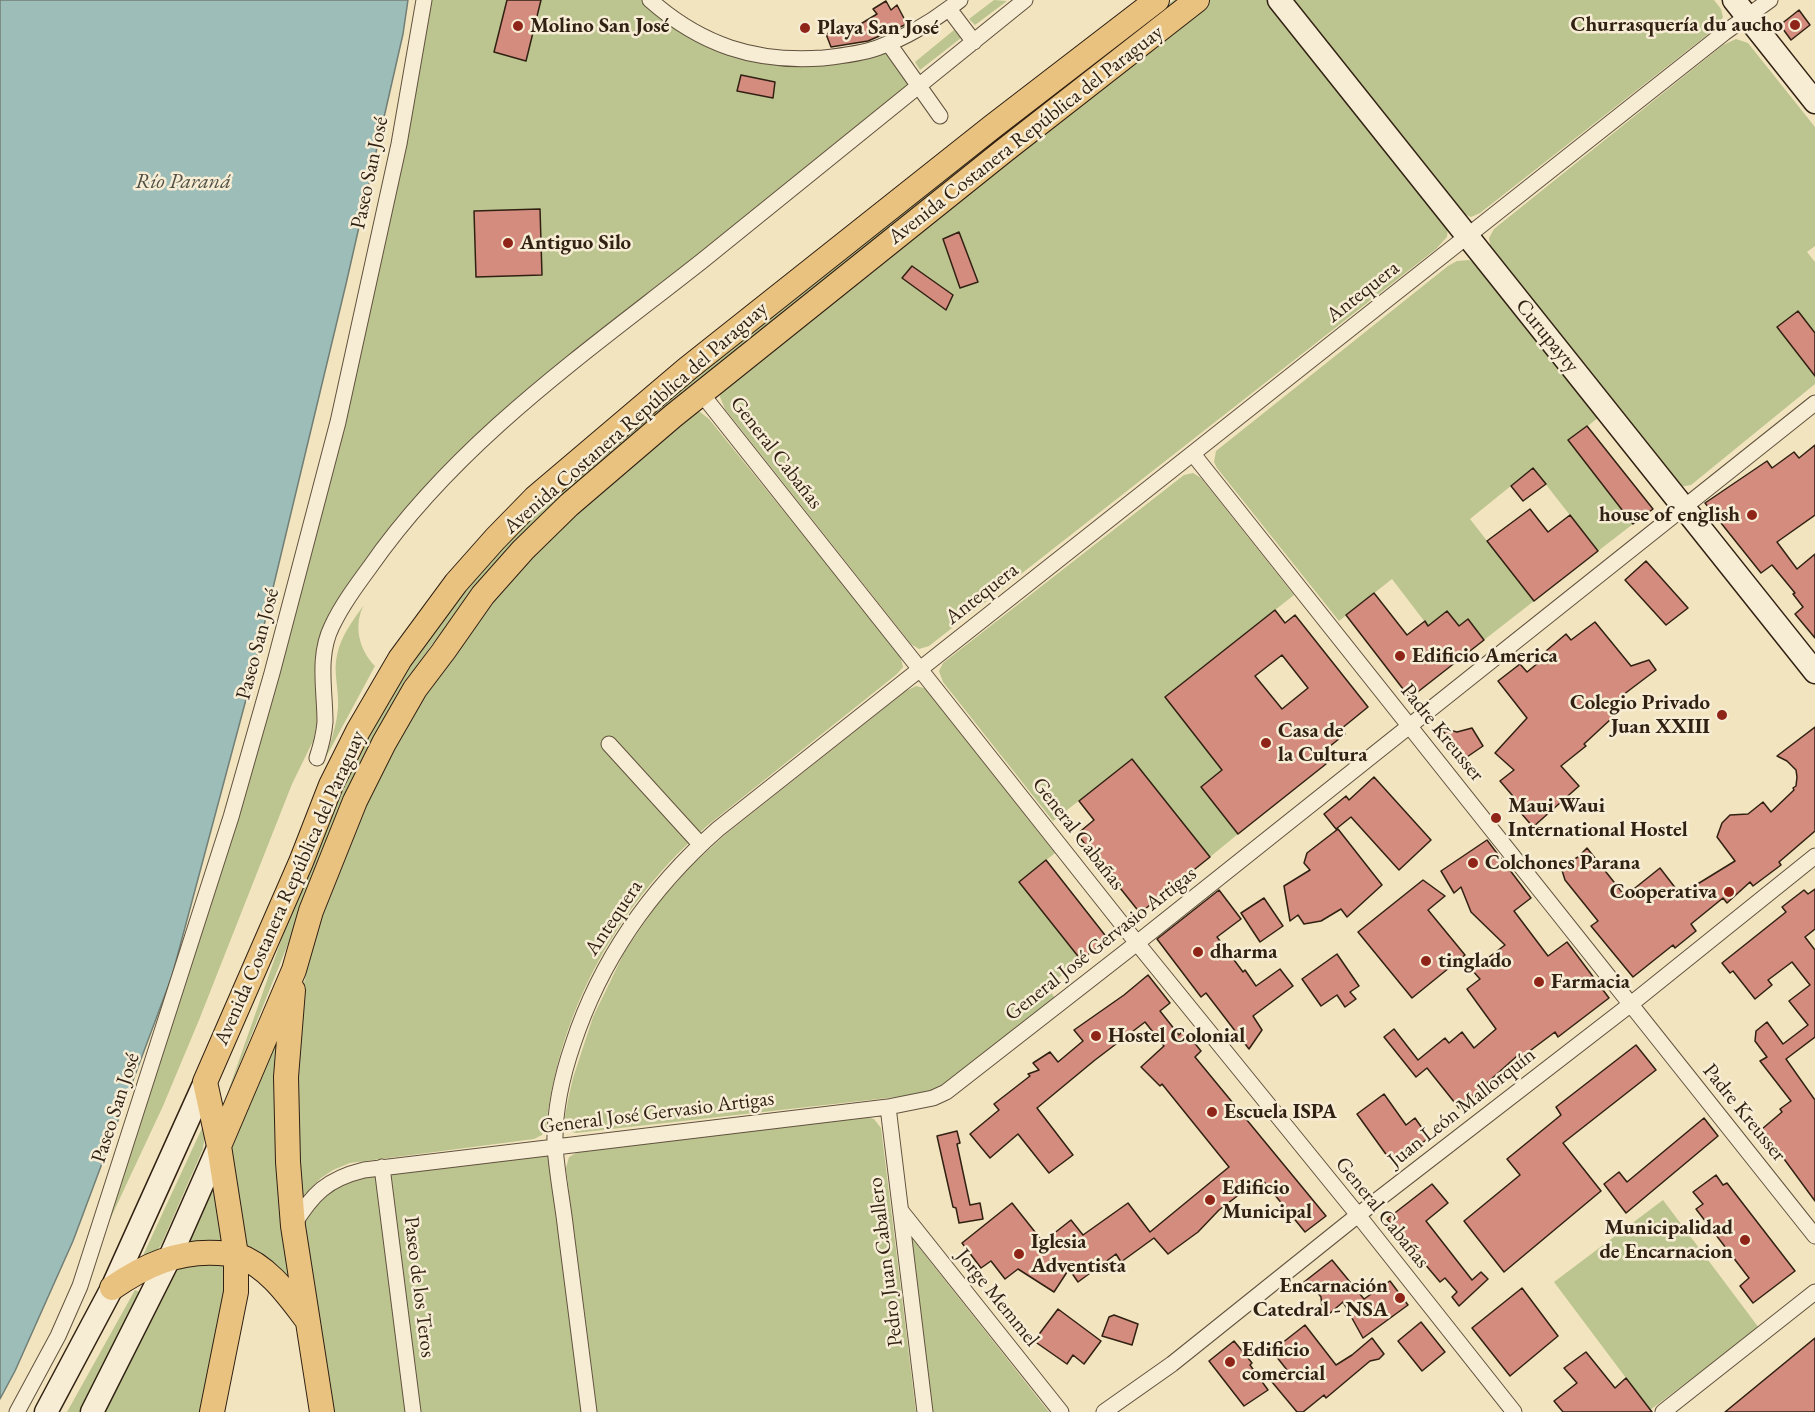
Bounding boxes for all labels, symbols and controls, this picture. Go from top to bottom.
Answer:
place label: Churrasquería du aucho [1570,12,1783,38]
place label: Molino San José [530,13,670,39]
place label: Playa San José [817,15,939,41]
marker: Churrasquería du aucho [1788,18,1802,32]
marker: Molino San José [511,19,525,33]
street label: Avenida Costanera República del Paraguay [884,20,1168,250]
marker: Playa San José [798,21,812,35]
street label: Paseo San José [346,115,394,231]
water label: Río Paraná [135,169,231,195]
place label: Antiguo Silo [520,230,631,256]
marker: Antiguo Silo [501,236,515,250]
street label: Antequera [1321,256,1405,328]
street label: Curupayty [1510,294,1584,378]
street label: Avenida Costanera República del Paraguay [499,296,773,540]
street label: General Cabañas [724,392,828,514]
place label: house of english [1599,502,1740,528]
marker: house of english [1745,508,1759,522]
street label: Antequera [940,558,1024,630]
street label: Paseo San José [231,586,285,702]
place label: Edificio America [1412,643,1558,669]
marker: Edificio America [1393,649,1407,663]
street label: Padre Kreusser [1395,679,1489,787]
place label: Colegio Privado Juan XXIII [1570,690,1710,740]
marker: Colegio Privado Juan XXIII [1715,708,1729,722]
place label: Casa de la Cultura [1278,718,1367,768]
street label: Avenida Costanera República del Paraguay [209,727,371,1049]
marker: Casa de la Cultura [1259,736,1273,750]
street label: General Cabañas [1026,773,1130,895]
place label: Maui Waui International Hostel [1508,793,1688,843]
marker: Maui Waui International Hostel [1489,811,1503,825]
place label: Colchones Parana [1485,850,1640,876]
marker: Colchones Parana [1466,856,1480,870]
street label: General José Gervasio Artigas [1000,861,1202,1027]
street label: Antequera [580,875,648,961]
place label: Cooperativa [1610,879,1717,905]
marker: Cooperativa [1722,885,1736,899]
place label: dharma [1210,939,1277,965]
marker: dharma [1191,945,1205,959]
place label: tinglado [1438,948,1511,974]
marker: tinglado [1419,954,1433,968]
place label: Farmacia [1551,969,1630,995]
marker: Farmacia [1532,975,1546,989]
place label: Hostel Colonial [1108,1023,1245,1049]
marker: Hostel Colonial [1089,1029,1103,1043]
street label: Juan León Mallorquín [1383,1043,1541,1173]
street label: Paseo San José [86,1050,146,1166]
street label: Padre Kreusser [1697,1059,1791,1167]
street label: General José Gervasio Artigas [538,1086,776,1140]
place label: Escuela ISPA [1224,1099,1337,1125]
marker: Escuela ISPA [1205,1105,1219,1119]
street label: General Cabañas [1330,1152,1434,1274]
place label: Edificio Municipal [1222,1175,1312,1225]
street label: Pedro Juan Caballero [863,1176,909,1348]
marker: Edificio Municipal [1203,1193,1217,1207]
street label: Paseo de los Teros [398,1215,440,1359]
place label: Municipalidad de Encarnacion [1599,1215,1733,1265]
place label: Iglesia Adventista [1031,1229,1126,1279]
marker: Municipalidad de Encarnacion [1738,1233,1752,1247]
street label: Jorge Memmel [950,1244,1044,1352]
marker: Iglesia Adventista [1012,1247,1026,1261]
place label: Encarnación Catedral - NSA [1253,1273,1388,1323]
marker: Encarnación Catedral - NSA [1393,1291,1407,1305]
place label: Edificio comercial [1242,1337,1325,1387]
marker: Edificio comercial [1223,1355,1237,1369]

